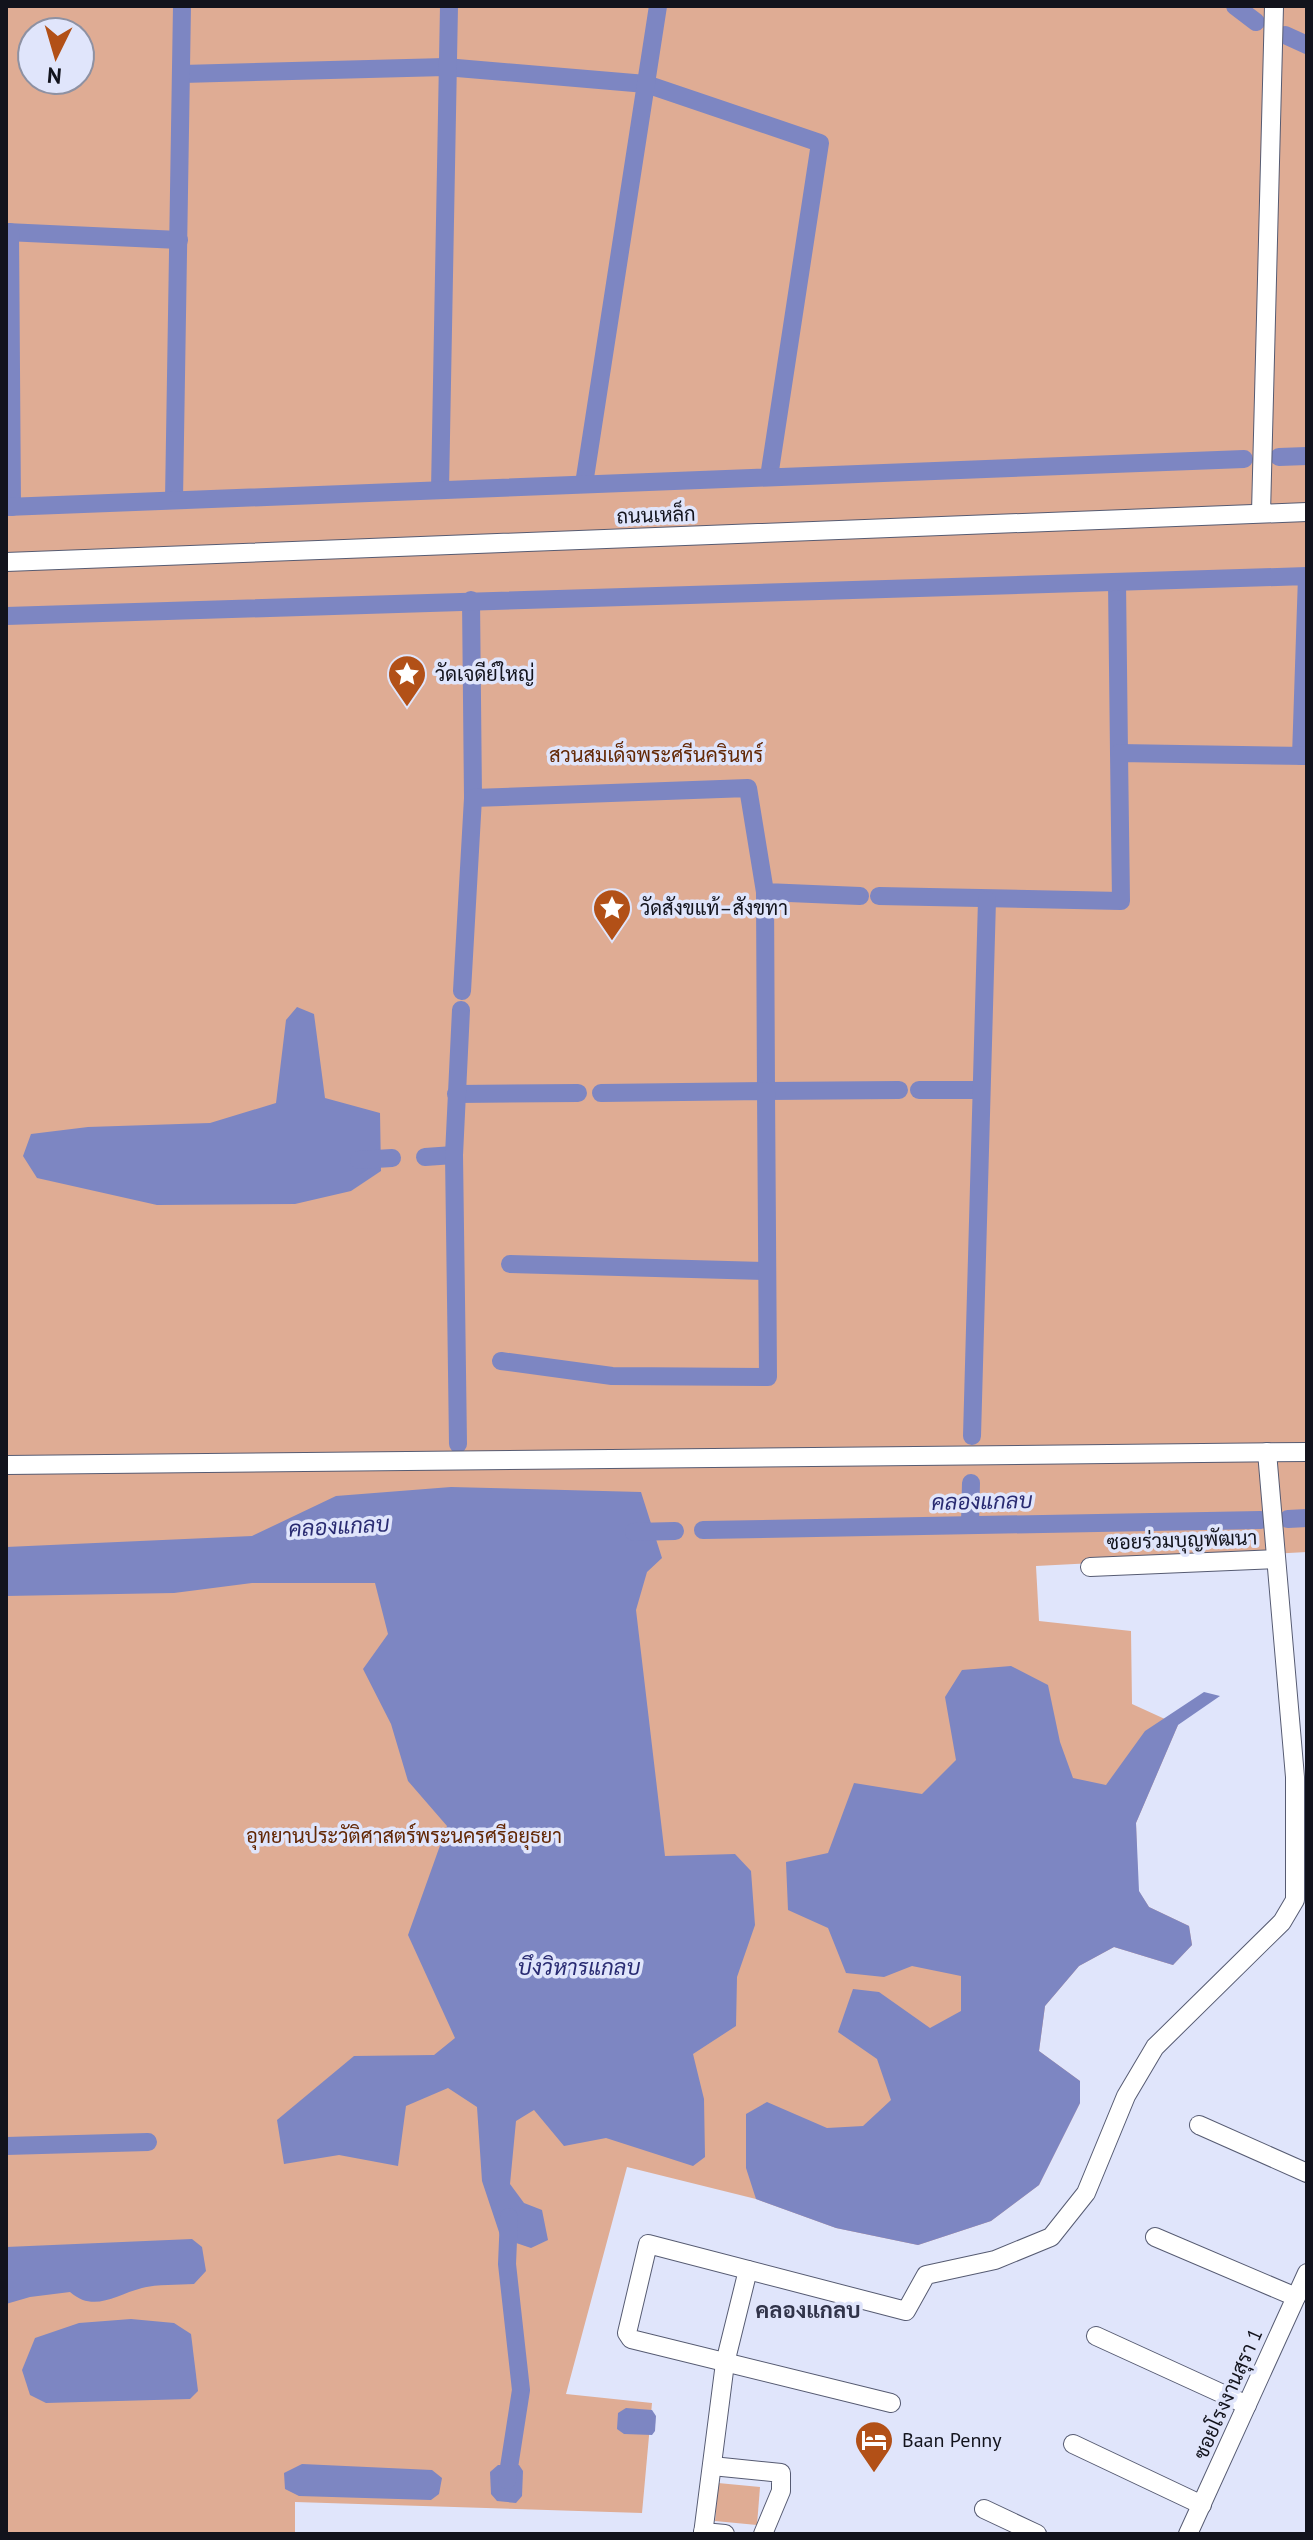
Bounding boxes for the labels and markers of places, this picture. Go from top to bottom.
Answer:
place icon: วัดเจดีย์ใหญ่ [386,653,428,708]
place label: วัดเจดีย์ใหญ่ [435,660,535,687]
place icon: วัดสังขแท้–สังขทา [591,887,633,942]
place label: วัดสังขแท้–สังขทา [640,895,788,921]
hotel icon: Baan Penny [853,2419,895,2474]
place label: Baan Penny [902,2427,1002,2453]

